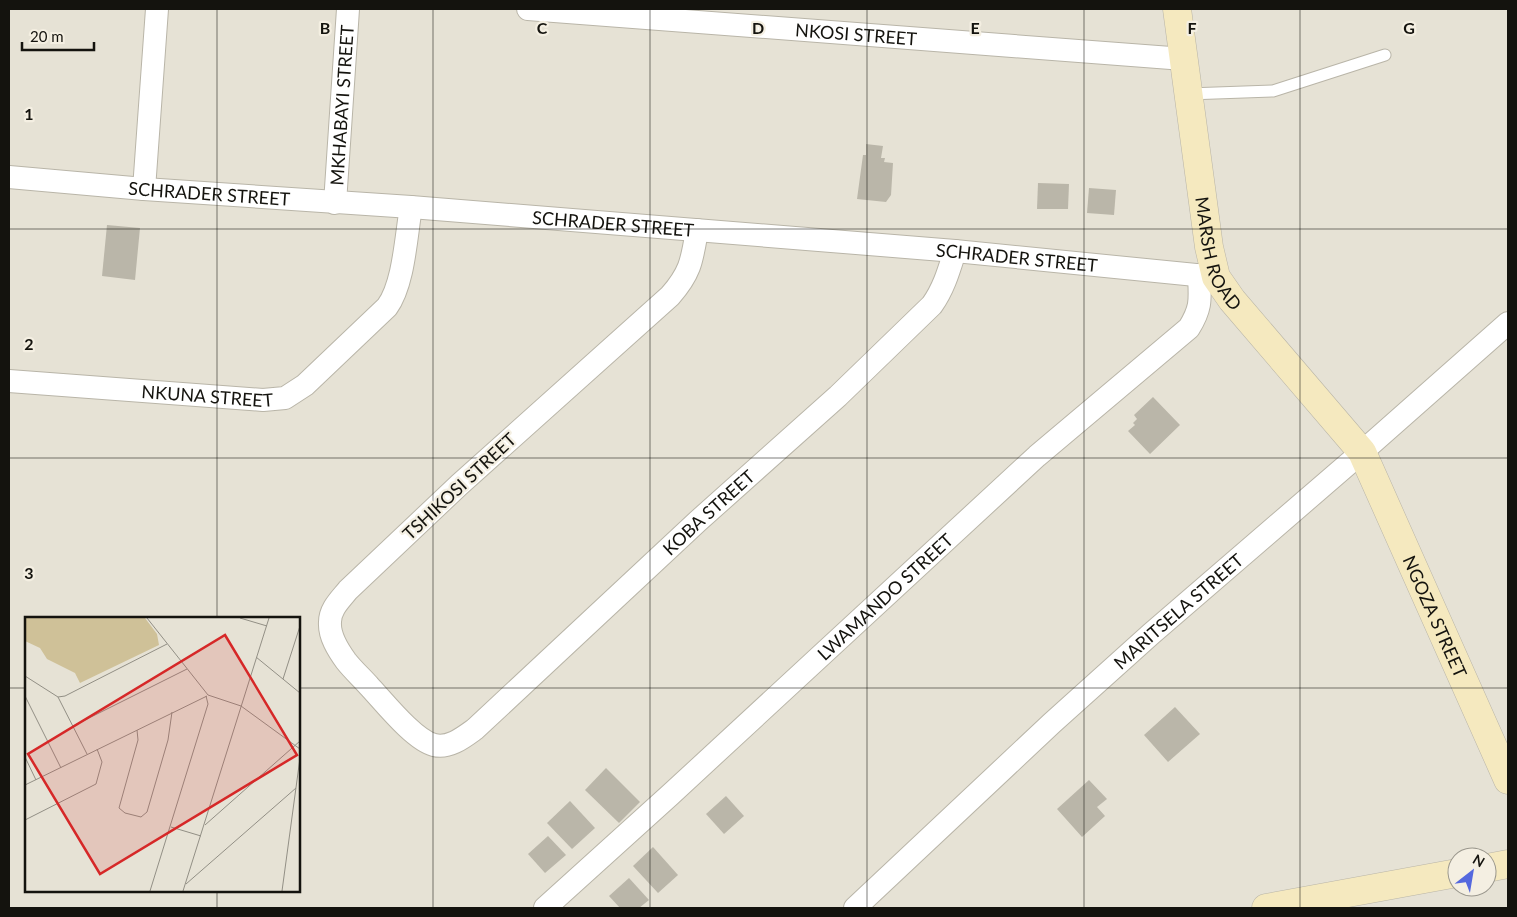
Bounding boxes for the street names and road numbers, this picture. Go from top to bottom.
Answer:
street label: NKOSI STREET [794,18,918,50]
street label: MKHABAYI STREET [325,25,357,187]
street label: SCHRADER STREET [127,177,291,210]
street label: MARSH ROAD [1191,195,1247,315]
street label: SCHRADER STREET [532,206,695,241]
street label: SCHRADER STREET [935,239,1099,276]
street label: NKUNA STREET [141,380,275,411]
street label: TSHIKOSI STREET [398,428,521,544]
street label: KOBA STREET [658,465,759,559]
street label: LWAMANDO STREET [813,528,957,665]
street label: MARITSELA STREET [1109,548,1248,673]
street label: NGOZA STREET [1398,552,1472,681]

